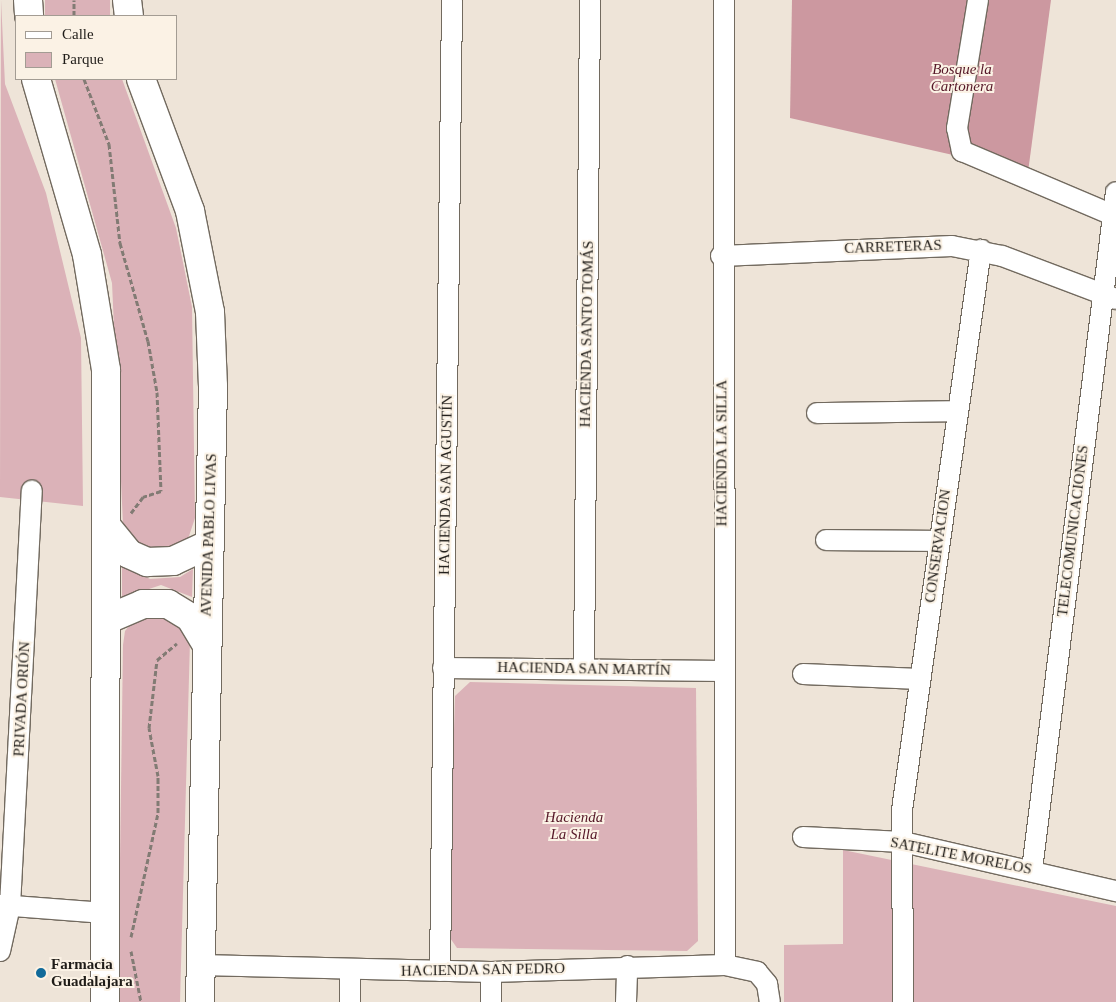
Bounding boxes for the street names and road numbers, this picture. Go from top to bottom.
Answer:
street label: CARRETERAS [844,236,942,258]
street label: HACIENDA SANTO TOMÁS [576,240,598,428]
street label: HACIENDA LA SILLA [713,379,731,527]
street label: HACIENDA SAN AGUSTÍN [435,394,457,576]
street label: TELECOMUNICACIONES [1054,444,1092,618]
street label: AVENIDA PABLO LIVAS [197,453,221,617]
street label: CONSERVACION [921,488,955,604]
street label: PRIVADA ORIÓN [10,641,34,757]
street label: HACIENDA SAN MARTÍN [497,658,671,680]
street label: SATELITE MORELOS [889,833,1033,879]
street label: HACIENDA SAN PEDRO [400,960,566,980]

